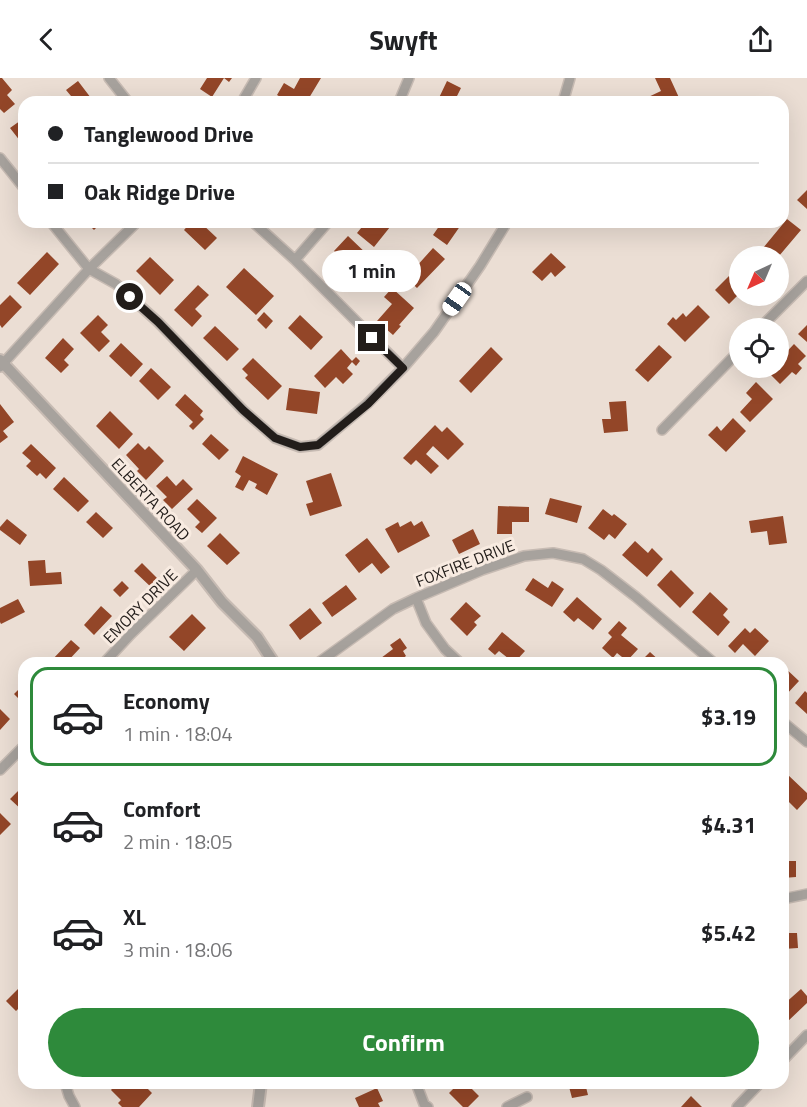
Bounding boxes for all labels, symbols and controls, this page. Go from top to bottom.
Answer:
text: Swyft [369,19,438,60]
icon: back [30,23,63,56]
icon: share [744,23,777,56]
text: Tanglewood Drive [84,117,254,151]
text: Oak Ridge Drive [84,175,235,209]
north arrow [729,246,789,306]
map controls [729,246,789,378]
callout: 1 min [322,251,422,293]
text: 1 min [347,255,396,286]
car [439,279,475,319]
route start [116,283,143,310]
button: locate [729,318,789,378]
route end [358,324,385,351]
street label: ELBERTA ROAD [106,452,196,546]
street label: FOXFIRE DRIVE [412,533,518,593]
street label: EMORY DRIVE [97,563,183,649]
text: Economy [123,684,210,718]
icon: car [51,690,105,744]
text: $3.19 [701,700,756,734]
text: 1 min · 18:04 [123,718,233,749]
text: Comfort [123,792,201,826]
icon: car [51,798,105,852]
text: $4.31 [701,808,756,842]
text: 2 min · 18:05 [123,826,233,857]
text: XL [123,900,146,934]
icon: car [51,906,105,960]
text: $5.42 [701,916,756,950]
text: 3 min · 18:06 [123,934,233,965]
button: Confirm [48,1008,759,1077]

